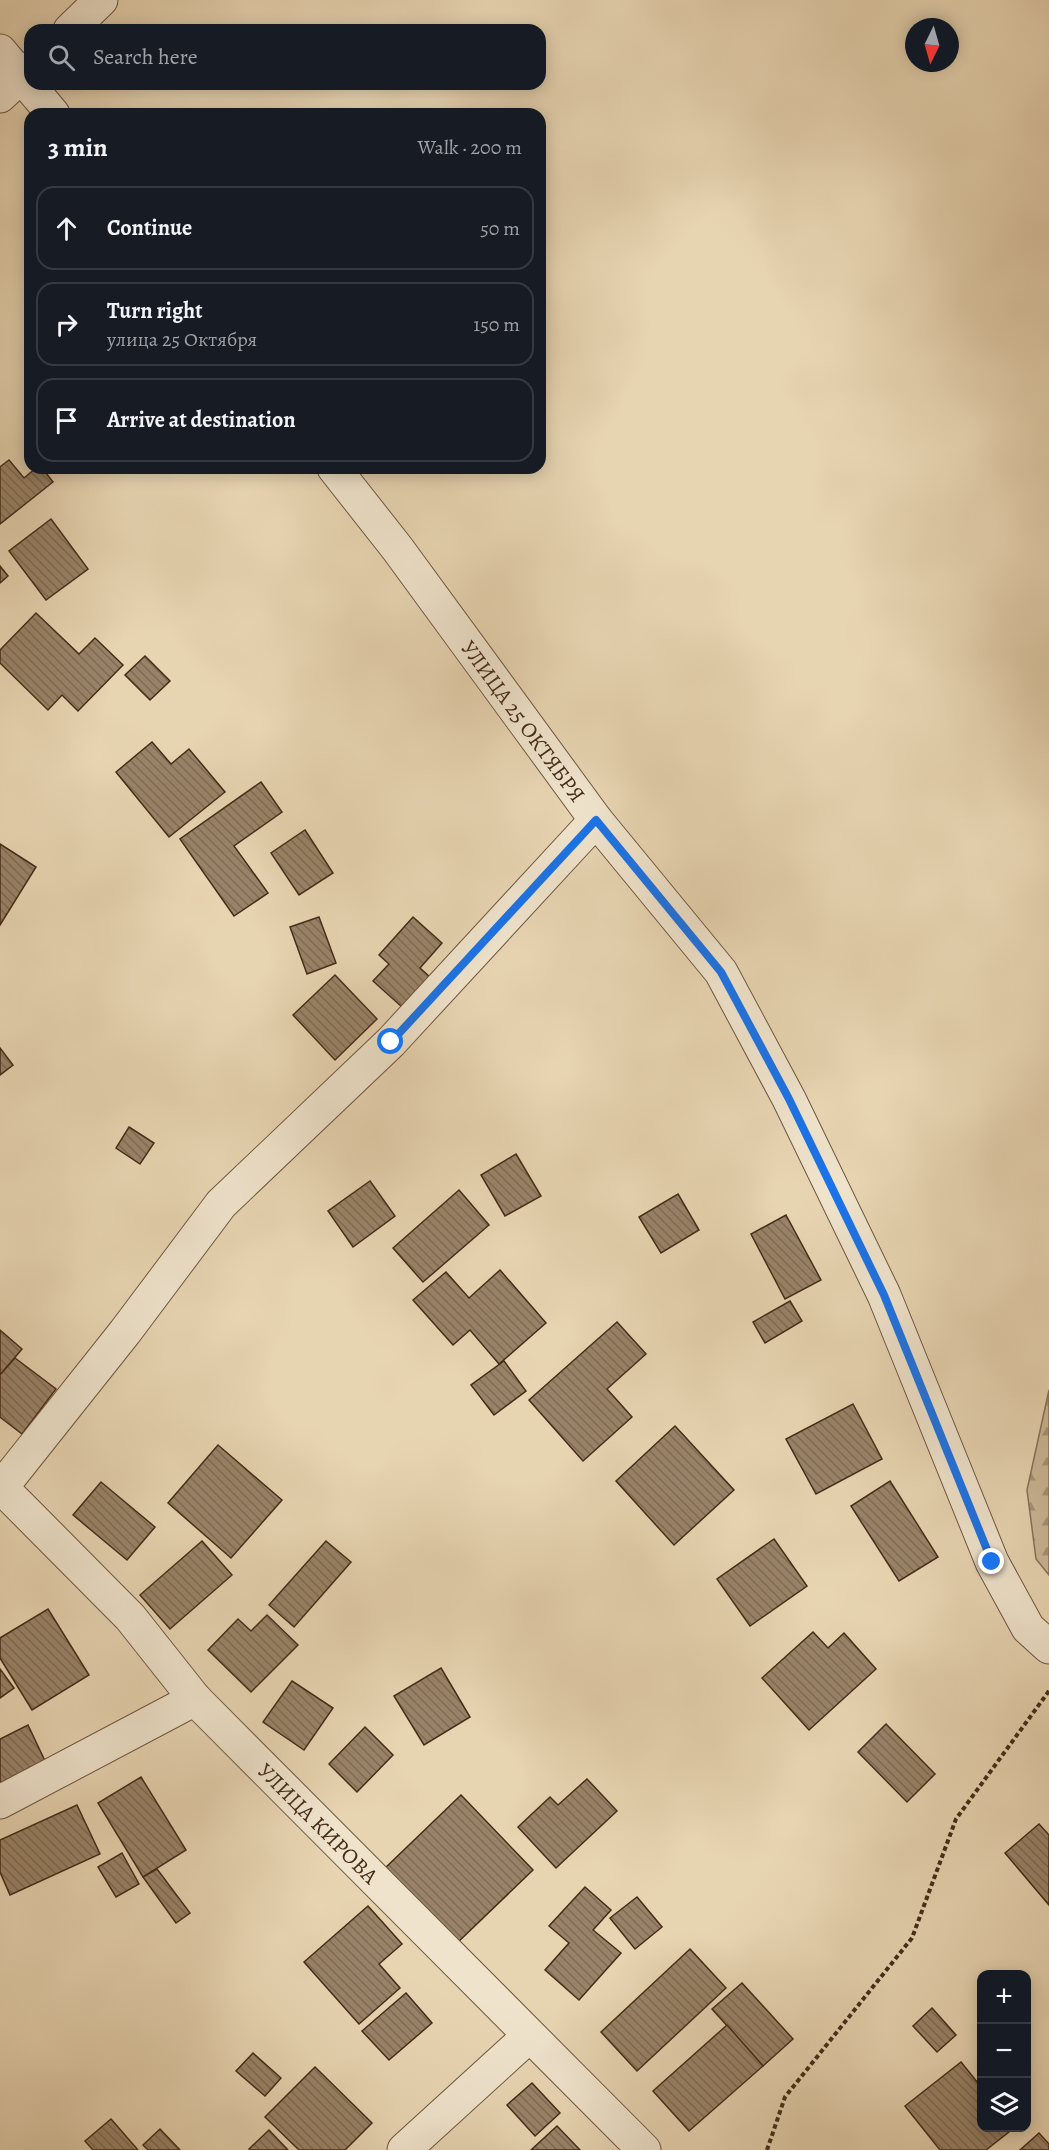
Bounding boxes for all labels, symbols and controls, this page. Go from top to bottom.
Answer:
north arrow [905,18,959,72]
search box [24,24,546,90]
icon: search [45,41,78,74]
text: Search here [93,42,198,72]
text: 3 min [48,130,108,165]
text: Walk · 200 m [418,134,522,161]
icon: ahead [50,212,83,245]
text: Continue [107,213,192,243]
text: 50 m [480,215,520,242]
text: Turn right [107,296,203,326]
icon: right [50,308,83,341]
text: 150 m [473,311,520,338]
text: улица 25 Октября [107,326,257,353]
icon: arrive [50,404,83,437]
text: Arrive at destination [107,405,296,435]
street label: УЛИЦА 25 ОКТЯБРЯ [453,635,592,808]
route start [377,1028,403,1054]
route end [978,1548,1004,1574]
street label: УЛИЦА КИРОВА [251,1756,385,1892]
map controls [977,1970,1031,2132]
button: + [977,1970,1031,2024]
button: − [977,2024,1031,2078]
button: layers [977,2078,1031,2132]

